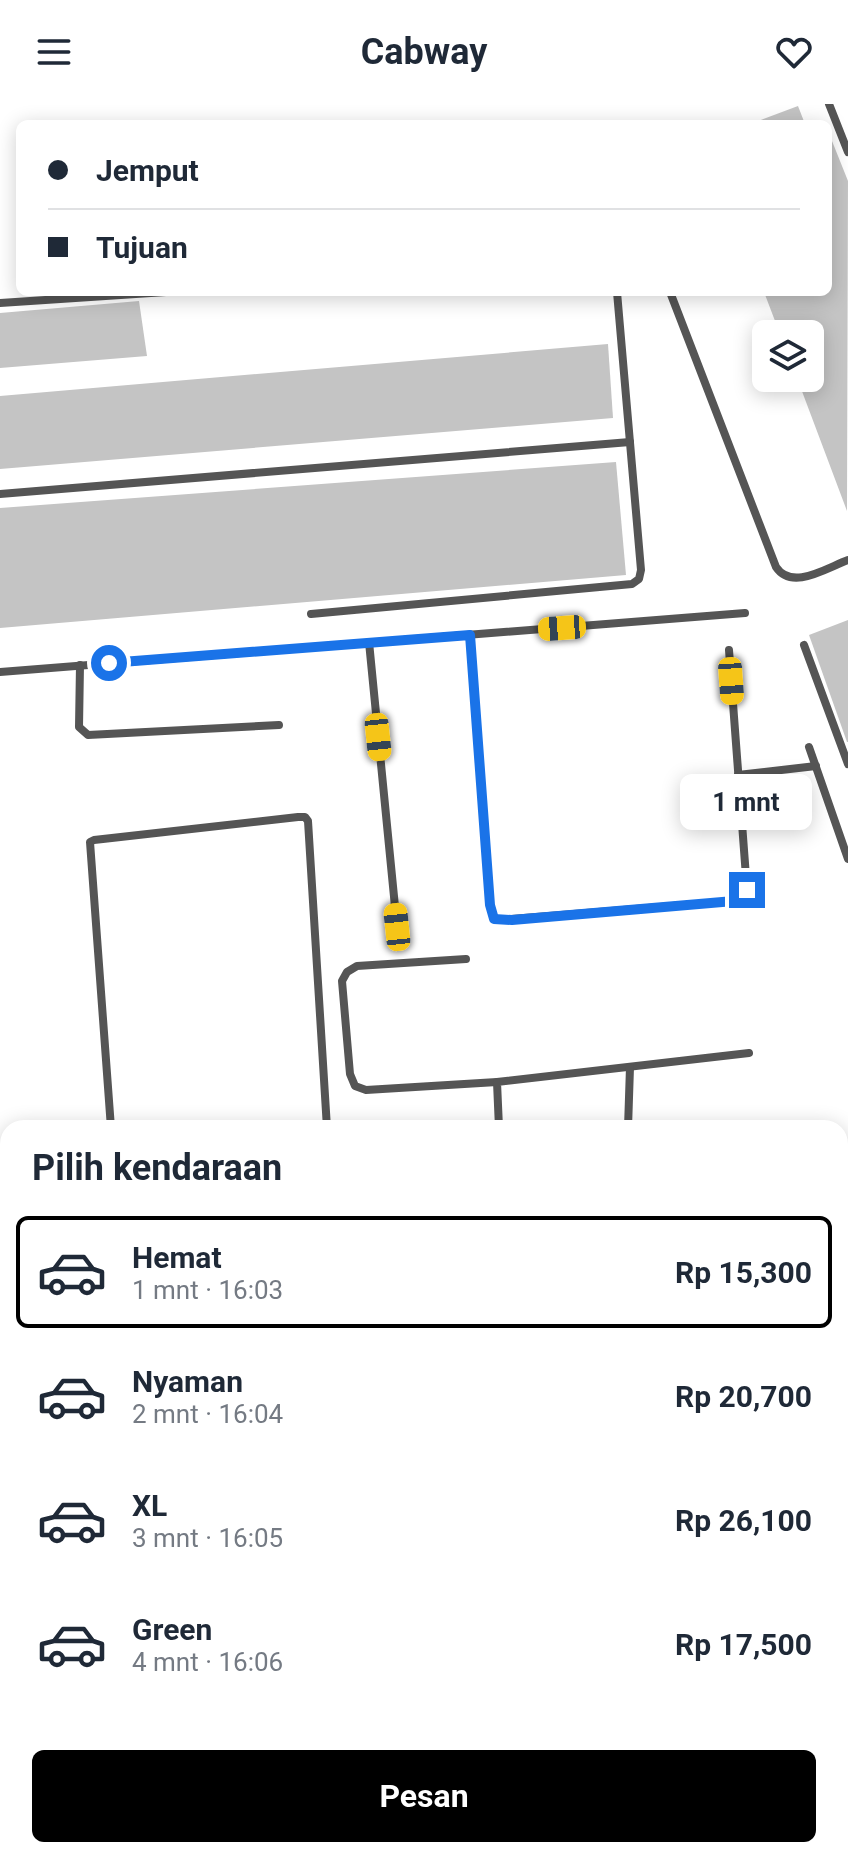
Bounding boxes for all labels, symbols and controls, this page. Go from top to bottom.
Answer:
icon: menu [32,30,76,74]
icon: heart [772,30,816,74]
text: Cabway [361,31,487,73]
text: Jemput [96,153,199,188]
text: Tujuan [96,230,188,265]
map controls [752,320,824,392]
button: layers [752,320,824,392]
car [537,614,587,642]
route start [91,645,127,681]
car [717,656,745,706]
car [364,712,392,762]
callout: 1 mnt [681,774,813,830]
text: 1 mnt [712,787,780,817]
route end [729,872,765,908]
car [383,902,411,952]
text: Pilih kendaraan [32,1147,282,1189]
icon: car [36,1236,108,1308]
text: Hemat [132,1240,222,1275]
text: Rp 15,300 [675,1255,812,1290]
text: 1 mnt · 16:03 [132,1275,283,1305]
icon: car [36,1360,108,1432]
text: Nyaman [132,1364,243,1399]
text: Rp 20,700 [675,1379,812,1414]
text: 2 mnt · 16:04 [132,1399,283,1429]
icon: car [36,1484,108,1556]
text: XL [132,1488,167,1523]
text: Rp 26,100 [675,1503,812,1538]
text: 3 mnt · 16:05 [132,1523,283,1553]
icon: car [36,1608,108,1680]
text: Green [132,1612,212,1647]
text: Rp 17,500 [675,1627,812,1662]
text: 4 mnt · 16:06 [132,1647,283,1677]
button: Pesan [32,1750,816,1842]

